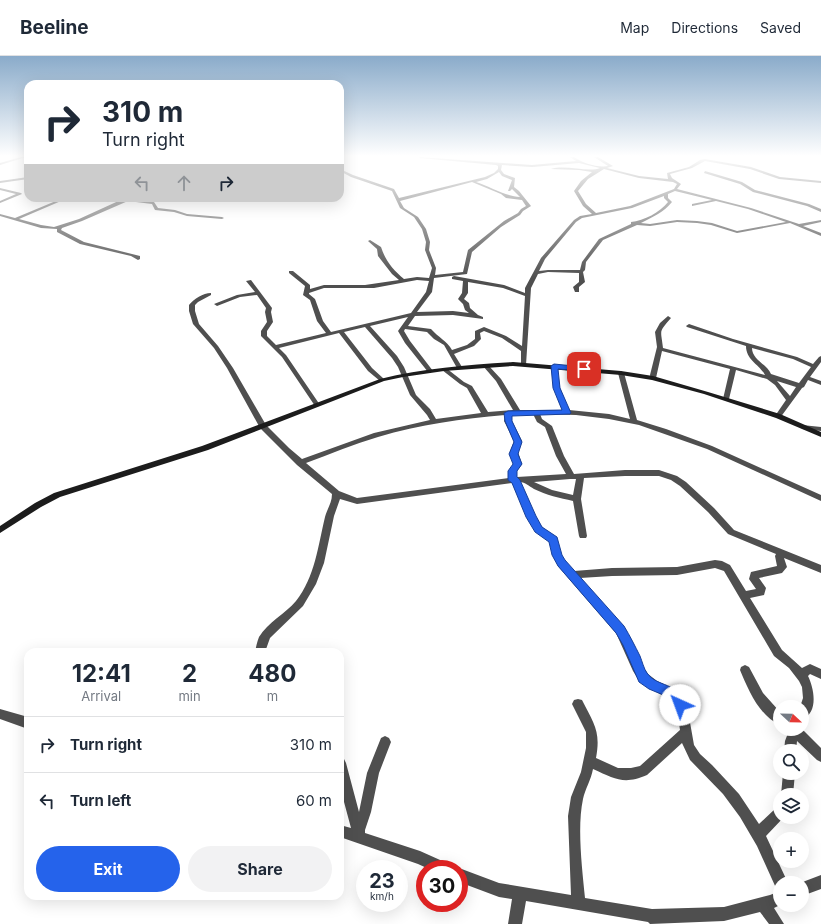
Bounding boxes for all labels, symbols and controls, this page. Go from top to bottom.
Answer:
text: Beeline [20,16,89,39]
text: Map [620,19,649,36]
text: Directions [671,19,738,36]
text: Saved [760,19,801,36]
text: 310 m [102,95,183,129]
icon: right [36,96,88,148]
text: Turn right [102,129,185,150]
icon: left [131,172,153,194]
icon: ahead [173,172,195,194]
icon: right [215,172,237,194]
pin [567,352,601,386]
icon: arrive [573,358,595,380]
text: 12:41 [72,659,131,688]
text: 2 [182,659,197,688]
text: 480 [248,659,296,688]
position arrow [659,684,701,726]
text: Arrival [81,688,121,704]
text: min [178,688,201,704]
text: m [267,688,278,704]
north arrow [773,700,809,736]
map controls [773,700,809,912]
icon: right [36,734,58,756]
text: Turn right [70,735,142,754]
text: 310 m [290,735,332,754]
button: search [773,744,809,780]
button: layers [773,788,809,824]
icon: left [36,790,58,812]
text: Turn left [70,791,131,810]
text: 60 m [296,791,332,810]
button: + [773,832,809,868]
button: Exit [36,846,180,892]
button: Share [188,846,332,892]
speed limit sign: 30 [416,860,468,912]
text: 23 [369,869,395,893]
button: − [773,876,809,912]
text: km/h [370,890,394,902]

